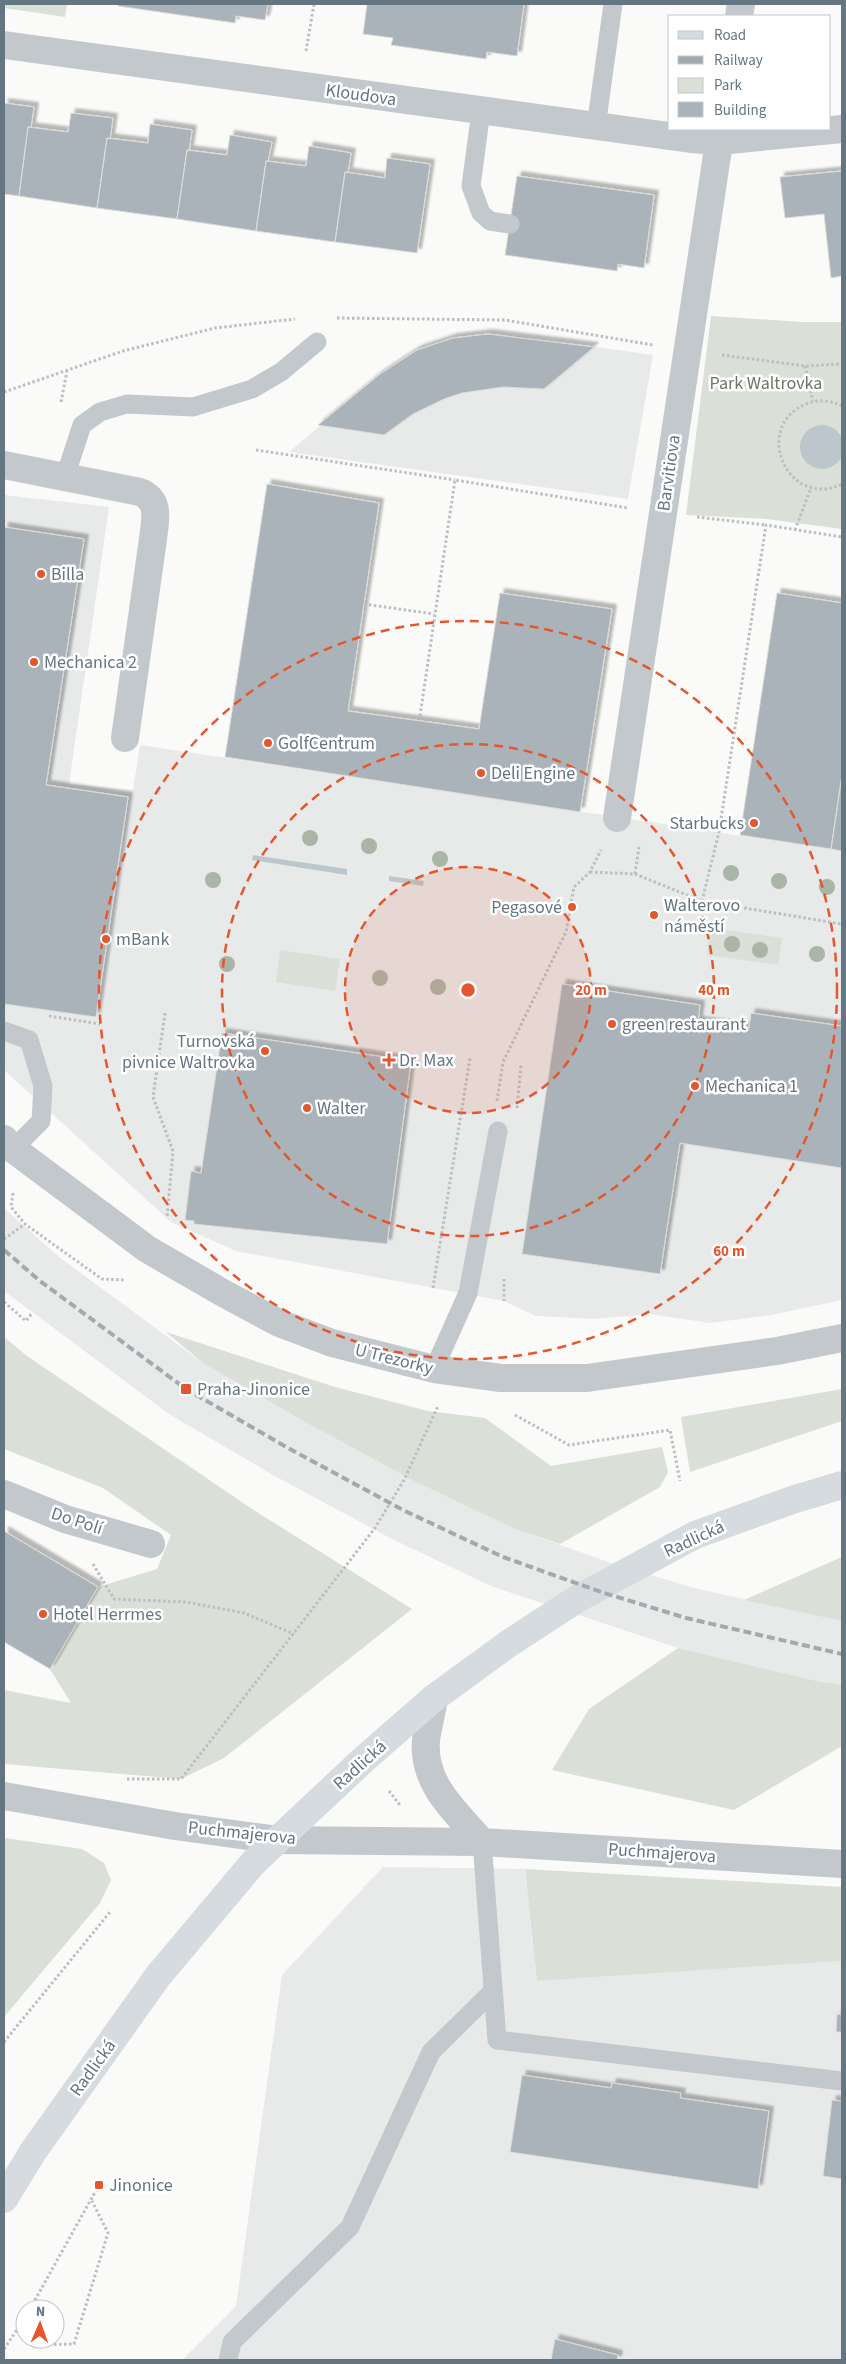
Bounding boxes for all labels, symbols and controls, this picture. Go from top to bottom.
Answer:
legend [668,15,831,130]
text: Road [714,25,746,46]
text: Railway [714,50,763,71]
text: Park [714,75,743,96]
street label: Kloudova [324,78,398,112]
text: Building [714,100,767,121]
park label: Park Waltrovka [710,371,822,396]
street label: Barvitiova [651,433,687,513]
place label: Billa [51,562,84,587]
marker: Billa [35,568,47,580]
place label: Mechanica 2 [44,650,137,675]
marker: Mechanica 2 [28,656,40,668]
place label: GolfCentrum [278,731,375,756]
marker: GolfCentrum [262,737,274,749]
place label: Deli Engine [491,761,575,786]
marker: Deli Engine [475,767,487,779]
place label: Starbucks [669,811,744,836]
marker: Starbucks [748,817,760,829]
place label: Walterovo náměstí [664,893,740,939]
place label: Pegasové [491,895,562,920]
marker: Pegasové [566,901,578,913]
marker: Walterovo náměstí [648,909,660,921]
place label: mBank [116,927,169,952]
marker: mBank [100,933,112,945]
text: 20 m [575,980,607,1001]
text: 40 m [698,980,730,1001]
centre of rings [459,981,477,999]
place label: green restaurant [622,1012,746,1037]
marker: green restaurant [606,1018,618,1030]
place label: Turnovská pivnice Waltrovka [122,1029,255,1075]
marker: Turnovská pivnice Waltrovka [259,1045,271,1057]
place label: Dr. Max [399,1048,454,1073]
marker: Dr. Max [383,1054,395,1066]
place label: Mechanica 1 [705,1074,798,1099]
marker: Mechanica 1 [689,1080,701,1092]
place label: Walter [317,1096,366,1121]
marker: Walter [301,1102,313,1114]
text: 60 m [713,1241,745,1262]
street label: U Trezorky [352,1337,436,1381]
place label: Praha-Jinonice [197,1377,310,1402]
marker: Praha-Jinonice [179,1382,193,1396]
street label: Do Polí [48,1501,107,1541]
street label: Radlická [660,1514,728,1564]
place label: Hotel Herrmes [53,1602,162,1627]
marker: Hotel Herrmes [37,1608,49,1620]
street label: Radlická [328,1734,392,1796]
street label: Puchmajerova [187,1815,297,1851]
street label: Puchmajerova [607,1837,717,1869]
street label: Radlická [64,2035,122,2101]
place label: Jinonice [109,2173,173,2198]
marker: Jinonice [93,2179,105,2191]
north arrow [15,2299,65,2349]
text: N [35,2302,45,2322]

